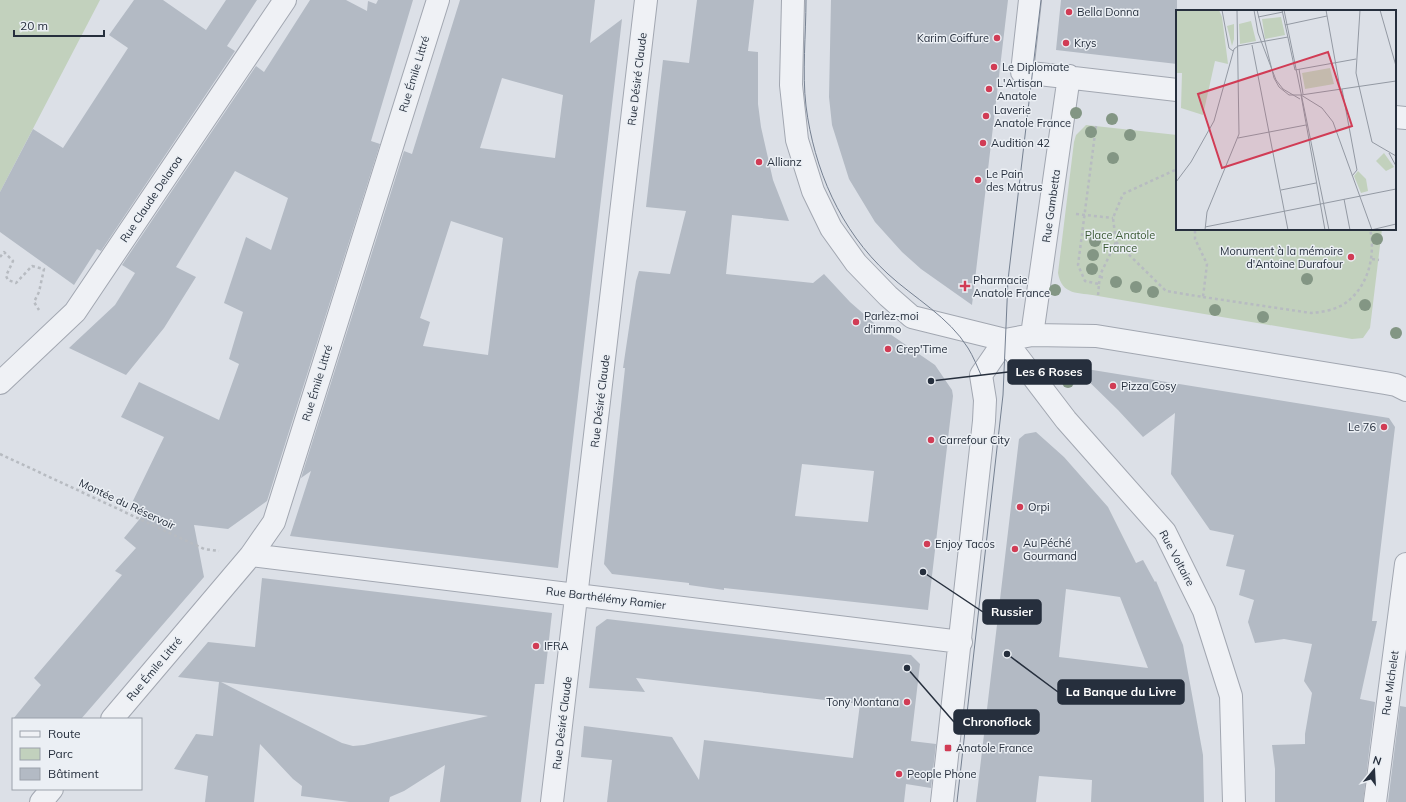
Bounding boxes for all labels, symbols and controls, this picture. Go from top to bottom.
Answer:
place label: Bella Donna [1077,5,1139,19]
marker: Bella Donna [1064,7,1074,17]
inset map [1176,10,1396,230]
scale bar [14,12,104,38]
text: 20 m [20,18,48,33]
place label: Karim Coiffure [917,31,989,45]
street label: Rue Désiré Claude [624,32,650,126]
marker: Karim Coiffure [992,33,1002,43]
street label: Rue Émile Littré [396,34,432,114]
place label: Krys [1074,36,1096,50]
marker: Krys [1061,38,1071,48]
place label: Le Diplomate [1002,60,1069,74]
marker: Le Diplomate [989,62,999,72]
place label: L'Artisan Anatole [997,76,1043,103]
marker: L'Artisan Anatole [984,84,994,94]
place label: Laverie Anatole France [994,103,1071,130]
marker: Laverie Anatole France [981,111,991,121]
place label: Audition 42 [991,136,1050,150]
marker: Audition 42 [978,138,988,148]
street label: Rue Claude Delaroa [117,153,185,245]
place label: Allianz [767,155,802,169]
marker: Allianz [754,157,764,167]
place label: Le Pain des Matrus [986,167,1043,194]
street label: Rue Gambetta [1039,168,1063,244]
marker: Le Pain des Matrus [973,175,983,185]
park label: Place Anatole France [1085,228,1155,255]
place label: Monument à la mémoire d'Antoine Durafour [1220,244,1343,271]
marker: Monument à la mémoire d'Antoine Durafour [1346,252,1356,262]
place label: Pharmacie Anatole France [973,273,1050,300]
marker: Pharmacie Anatole France [960,281,970,291]
place label: Parlez-moi d'immo [864,309,919,336]
marker: Parlez-moi d'immo [851,317,861,327]
place label: Crep'Time [896,342,947,356]
street label: Rue Émile Littré [299,343,335,423]
marker: Crep'Time [883,344,893,354]
street label: Rue Désiré Claude [587,354,613,448]
callout: Les 6 Roses [1008,360,1091,384]
text: Les 6 Roses [1016,364,1083,379]
place label: Pizza Cosy [1121,379,1176,393]
marker: Pizza Cosy [1108,381,1118,391]
place label: Le 76 [1348,420,1376,434]
marker: Le 76 [1379,422,1389,432]
place label: Carrefour City [939,433,1010,447]
marker: Carrefour City [926,435,936,445]
street label: Montée du Réservoir [77,476,177,532]
place label: Orpi [1028,500,1050,514]
marker: Orpi [1015,502,1025,512]
street label: Rue Voltaire [1156,527,1198,589]
place label: Au Péché Gourmand [1023,536,1077,563]
place label: Enjoy Tacos [935,537,995,551]
marker: Enjoy Tacos [922,539,932,549]
marker: Au Péché Gourmand [1010,544,1020,554]
street label: Rue Barthélémy Ramier [545,584,667,612]
callout: Russier [983,600,1041,624]
text: Russier [991,604,1033,619]
street label: Rue Émile Littré [123,634,185,704]
place label: IFRA [544,639,569,653]
marker: IFRA [531,641,541,651]
street label: Rue Michelet [1379,650,1401,716]
street label: Rue Désiré Claude [549,676,575,770]
callout: La Banque du Livre [1058,680,1184,704]
text: La Banque du Livre [1066,684,1177,699]
place label: Tony Montana [826,695,899,709]
marker: Tony Montana [902,697,912,707]
callout: Chronoflock [954,710,1039,734]
text: Chronoflock [963,714,1032,729]
legend [12,718,142,790]
text: Route [48,726,81,741]
place label: Anatole France [956,741,1033,755]
marker: Anatole France [943,743,953,753]
text: Parc [48,746,73,761]
north arrow [1354,750,1394,790]
text: N [1371,753,1383,768]
text: Bâtiment [48,766,99,781]
place label: People Phone [907,767,977,781]
marker: People Phone [894,769,904,779]

